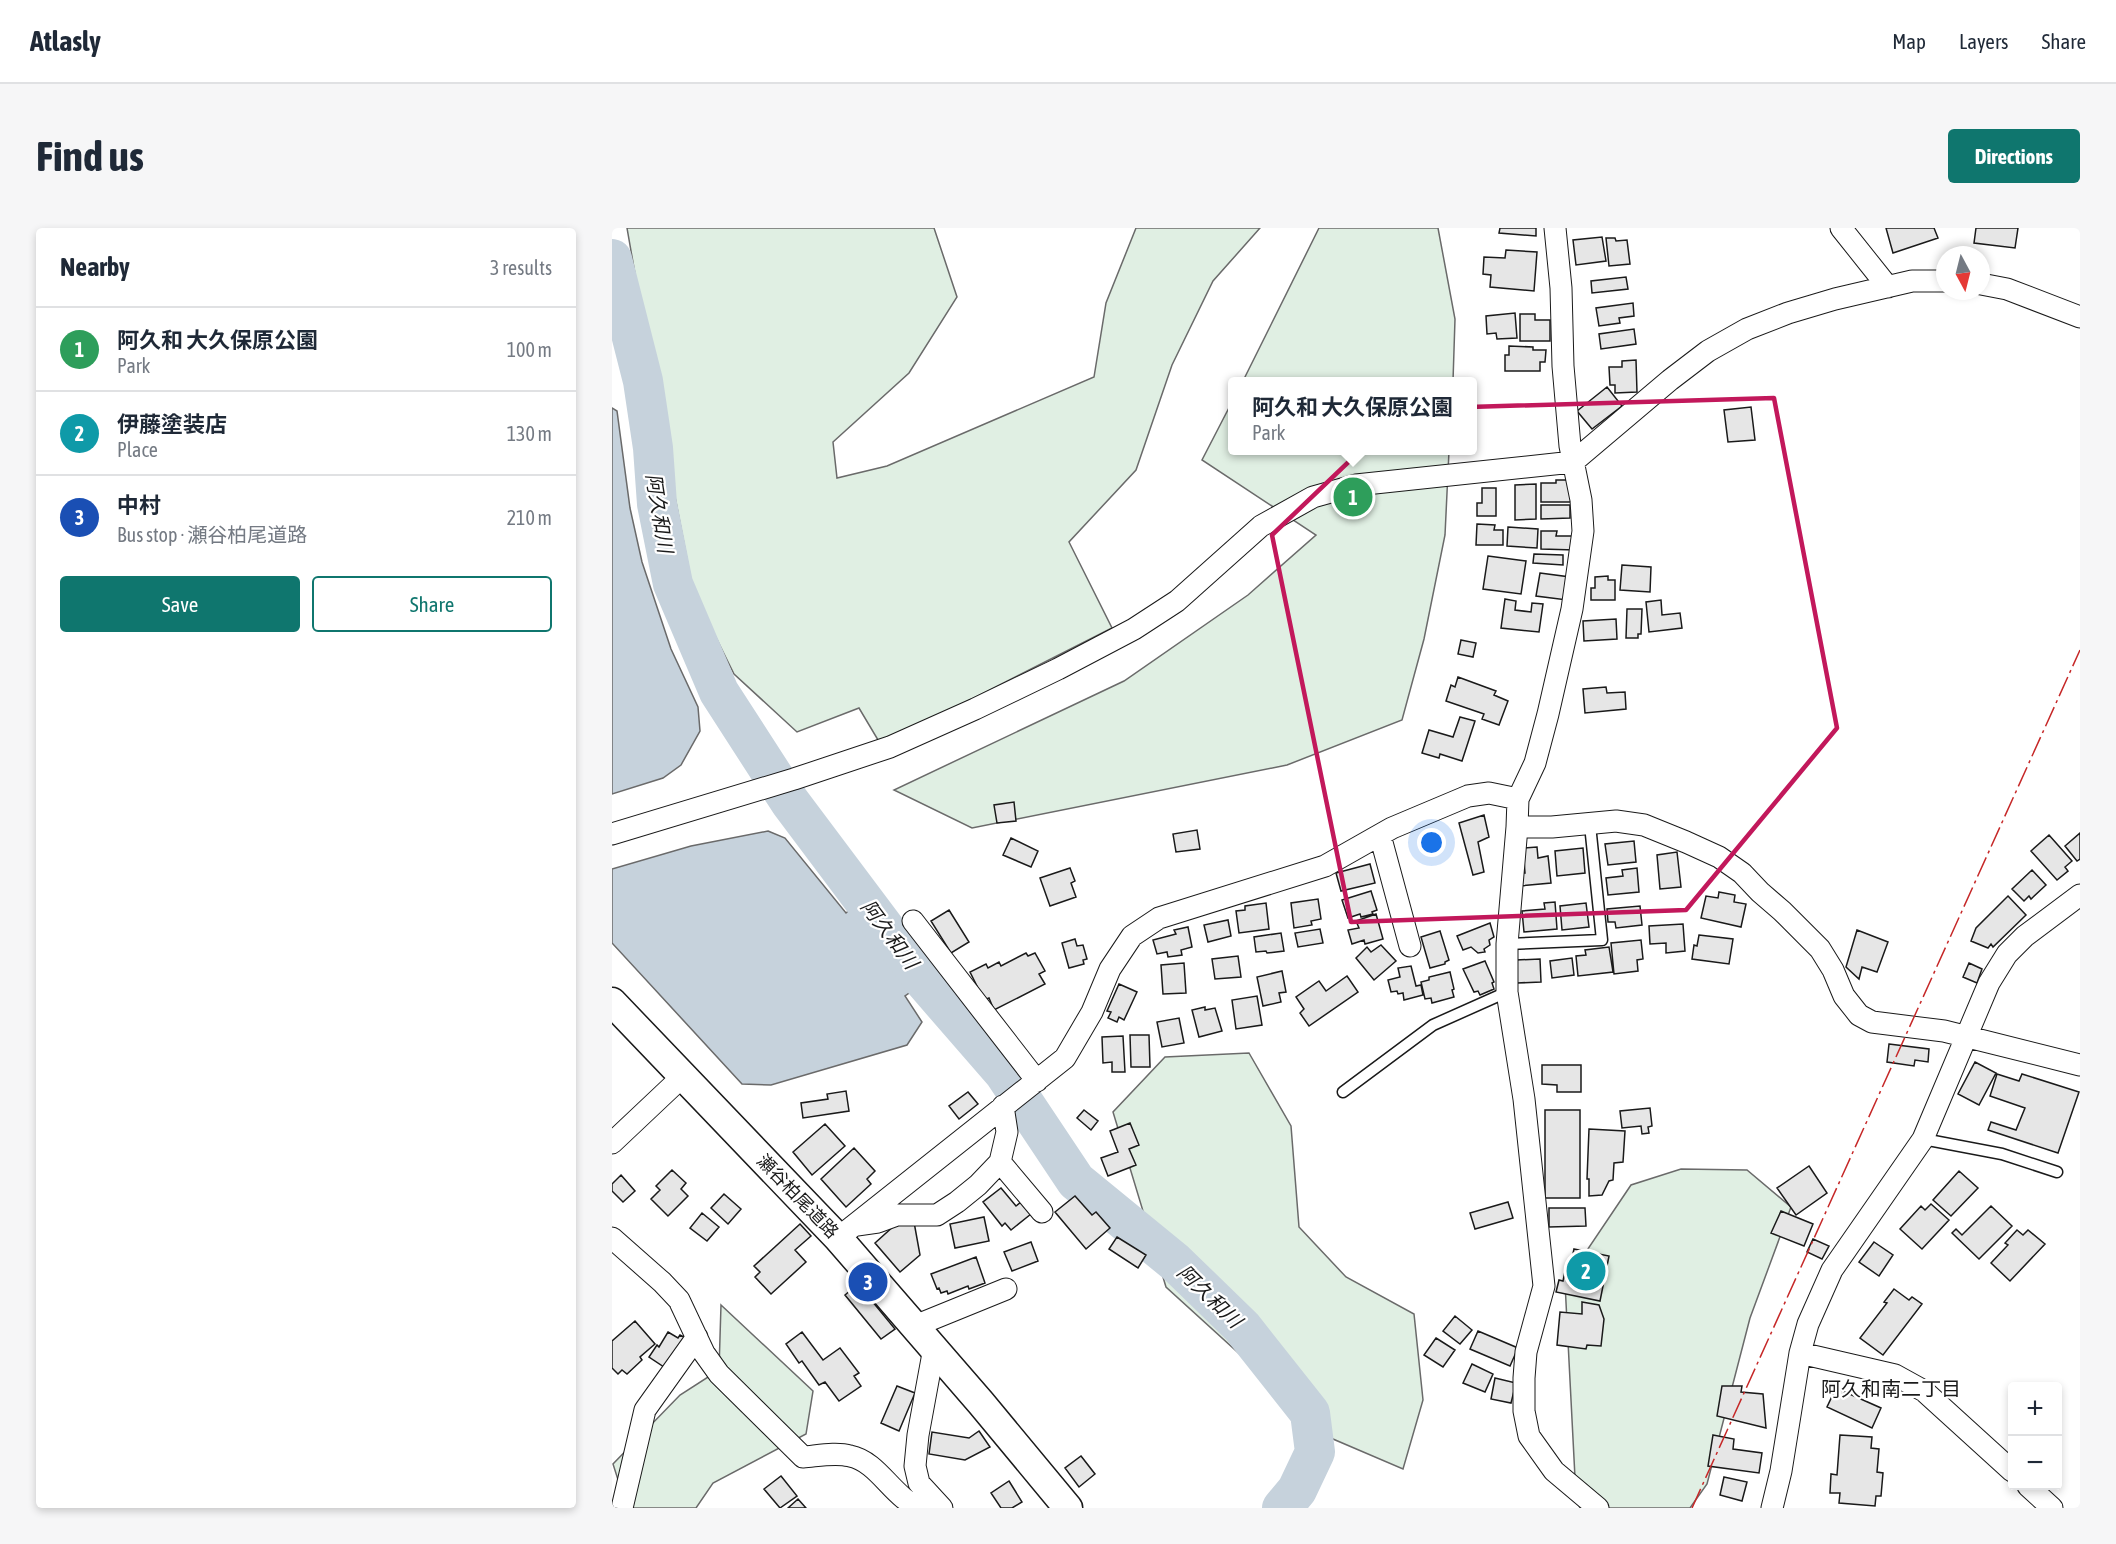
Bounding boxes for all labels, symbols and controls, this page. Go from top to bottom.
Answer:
text: Atlasly [30,25,101,57]
text: Map [1892,29,1926,53]
text: Layers [1959,29,2009,53]
text: Share [2042,29,2086,53]
button: Directions [1948,129,2080,183]
text: Find us [36,132,144,180]
north arrow [1936,246,1990,300]
text: Nearby [60,252,130,282]
text: 3 results [490,256,552,279]
text: 阿久和 大久保原公園 [117,327,318,353]
text: 1 [75,338,84,361]
text: 100 m [507,338,552,361]
text: Park [117,354,150,377]
popup [1228,377,1477,455]
text: 阿久和 大久保原公園 [1252,394,1453,420]
text: 伊藤塗装店 [117,411,227,437]
text: Park [1252,421,1285,444]
text: 2 [75,422,84,445]
text: 130 m [507,422,552,445]
text: Place [117,438,158,461]
water label: 阿久和川 [642,472,678,556]
pin: 1 [1334,474,1372,520]
text: 中村 [117,492,161,518]
text: 3 [75,506,84,529]
text: 210 m [507,506,552,529]
text: Bus stop · 瀬谷柏尾道路 [117,523,307,546]
button: Save [60,576,300,632]
button: Share [312,576,552,632]
your location [1417,828,1446,857]
water label: 阿久和川 [857,895,924,974]
street label: 瀬谷柏尾道路 [753,1150,843,1242]
pin: 2 [1566,1248,1606,1294]
pin: 3 [848,1260,888,1304]
water label: 阿久和川 [1173,1260,1248,1333]
district label: 阿久和南二丁目 [1821,1377,1961,1400]
map controls [2008,1382,2062,1490]
button: + [2008,1382,2062,1436]
button: − [2008,1436,2062,1490]

